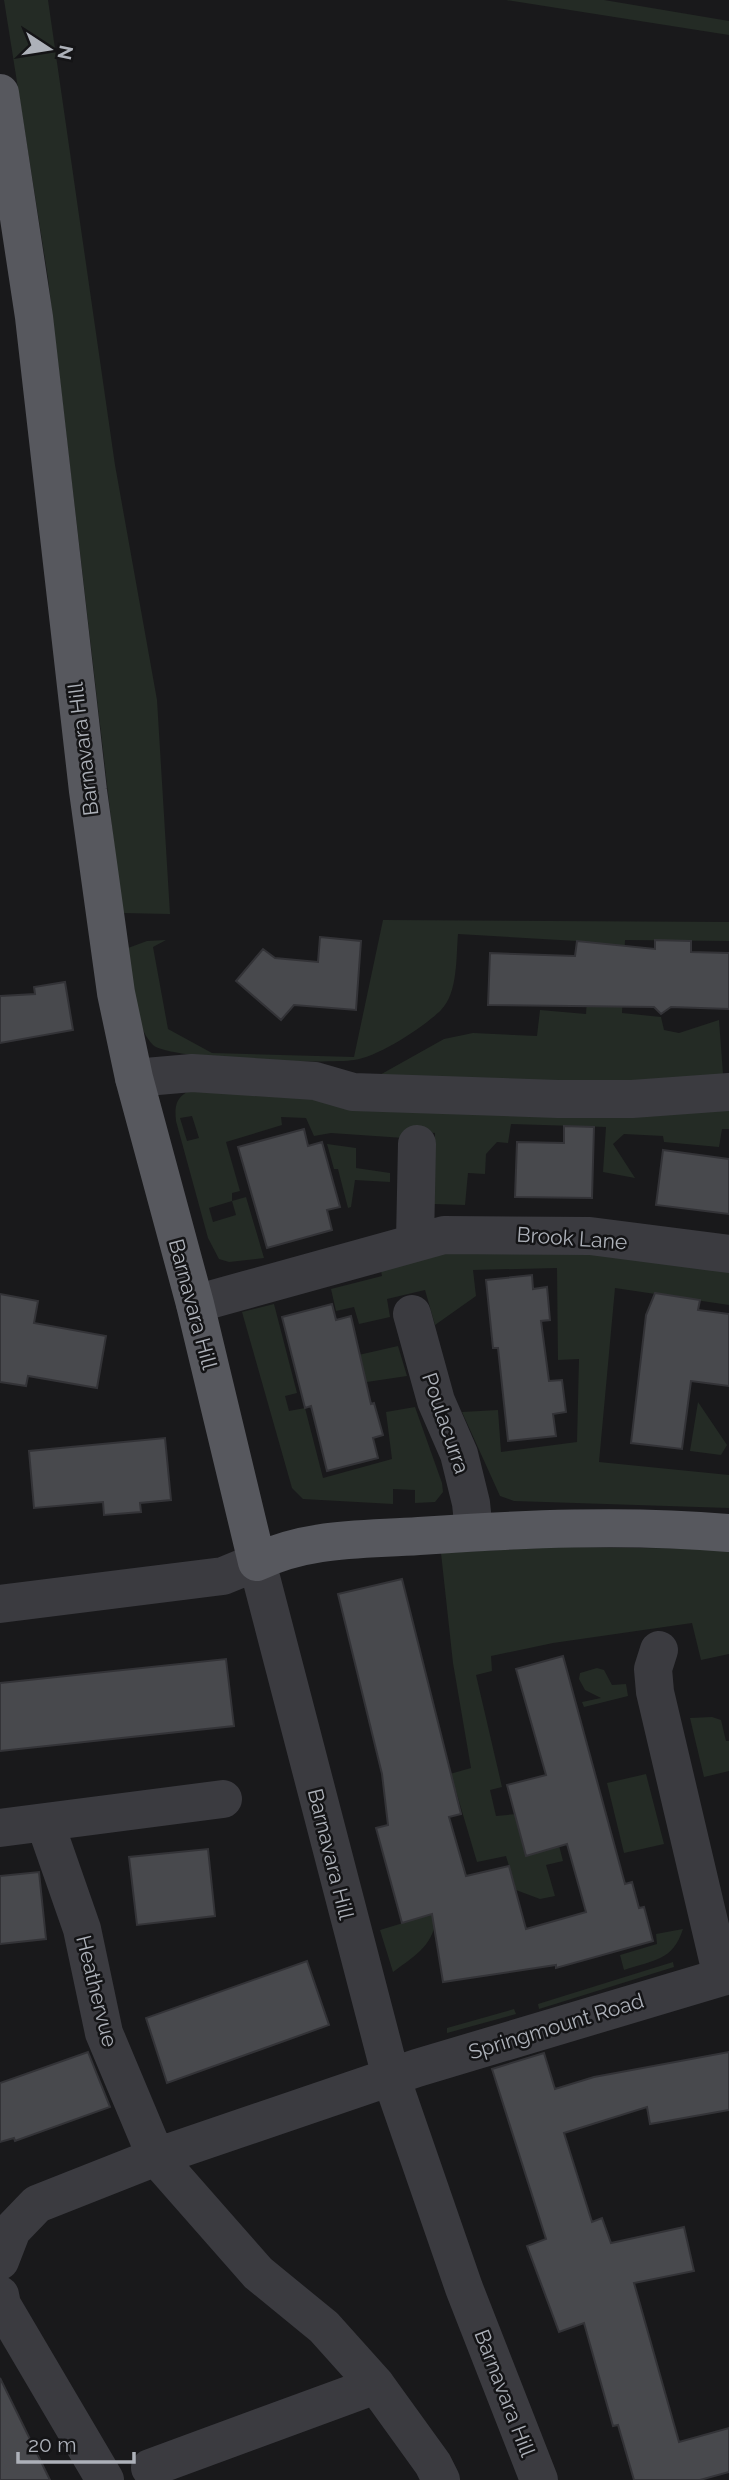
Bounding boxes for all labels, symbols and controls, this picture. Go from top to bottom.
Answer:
north arrow [14,14,84,84]
text: N [53,43,78,62]
street label: Barnavara Hill [62,681,104,817]
street label: Brook Lane [516,1222,628,1254]
street label: Barnavara Hill [164,1236,223,1372]
street label: Poulacurra [417,1369,475,1477]
street label: Barnavara Hill [303,1786,359,1922]
street label: Heathervue [71,1933,123,2049]
street label: Springmount Road [465,1987,647,2065]
street label: Barnavara Hill [469,2326,541,2460]
scale bar [18,2420,133,2464]
text: 20 m [28,2432,76,2457]

